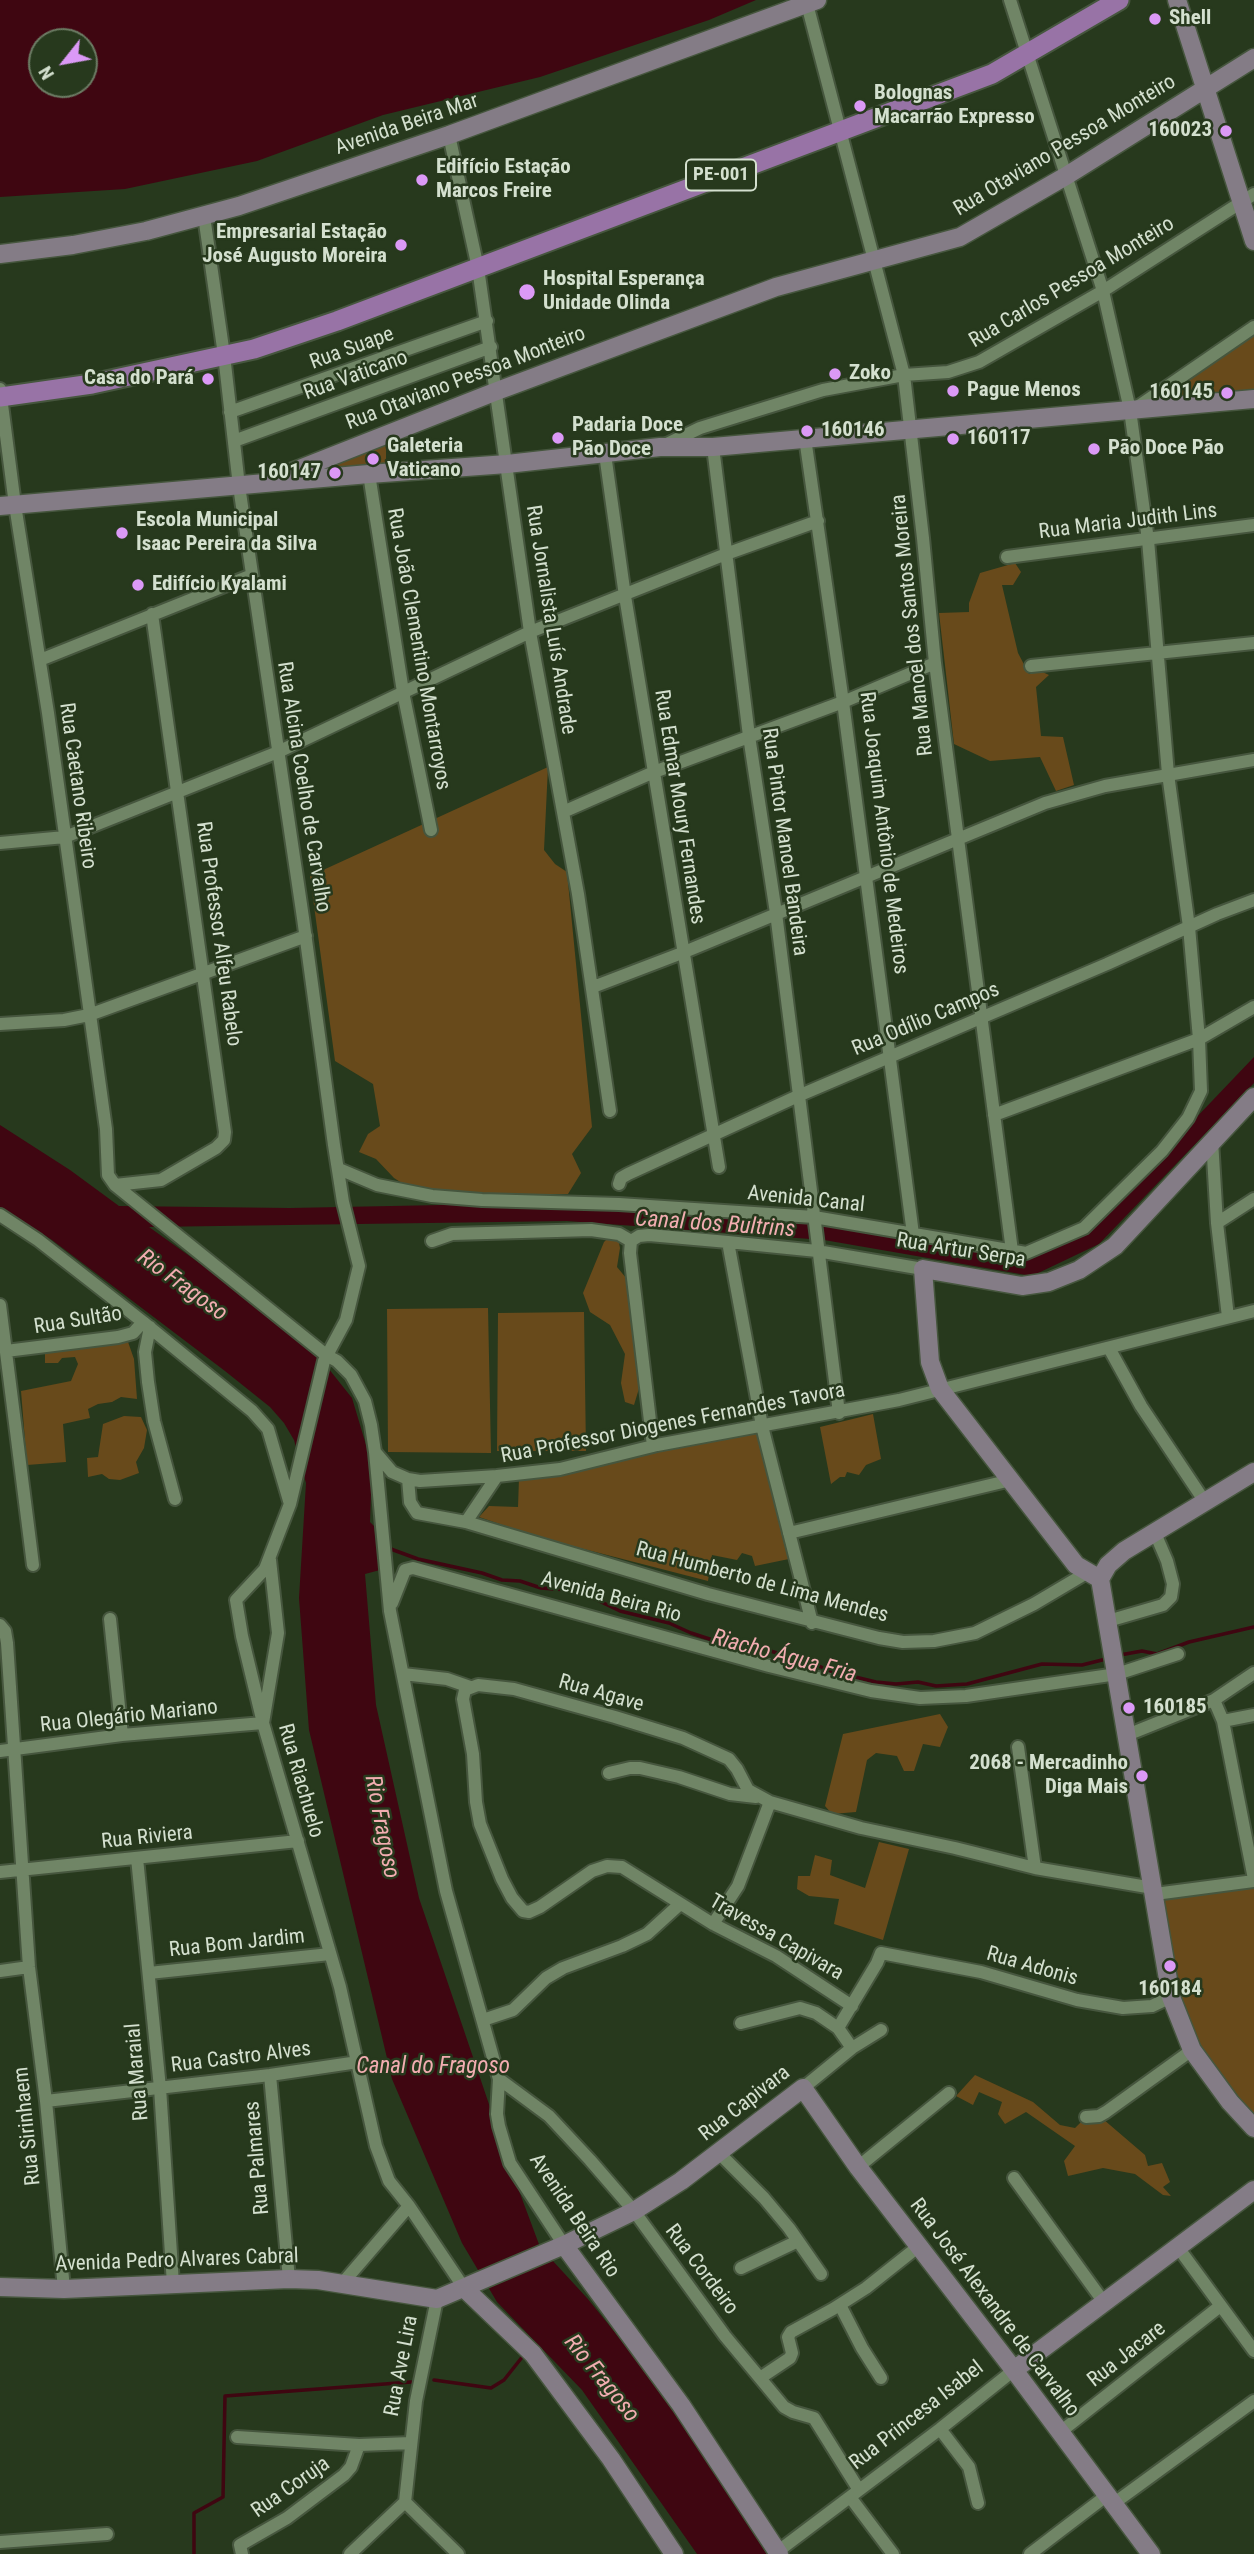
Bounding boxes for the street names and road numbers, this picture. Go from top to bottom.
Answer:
street label: Rua Otaviano Pessoa Monteiro [949,70,1181,222]
street label: Avenida Beira Mar [332,89,482,161]
road number: PE-001 [686,160,756,190]
street label: Rua Carlos Pessoa Monteiro [965,212,1179,354]
street label: Rua Suape [307,322,397,376]
street label: Rua Otaviano Pessoa Monteiro [343,322,589,436]
street label: Rua Vaticano [300,346,412,406]
street label: Rua Manoel dos Santos Moreira [887,493,939,757]
street label: Rua Maria Judith Lins [1037,499,1219,545]
street label: Rua Jornalista Luís Andrade [519,504,581,736]
street label: Rua João Clementino Montarroyos [381,506,455,792]
street label: Rua Alcina Coelho de Carvalho [271,660,335,914]
street label: Rua Edmar Moury Fernandes [648,688,710,926]
street label: Rua Joaquim Antônio de Medeiros [853,690,913,976]
street label: Rua Caetano Ribeiro [53,701,101,871]
street label: Rua Pintor Manoel Bandeira [756,727,812,957]
street label: Rua Professor Alfeu Rabelo [190,820,246,1048]
street label: Rua Odílio Campos [849,978,1003,1062]
street label: Avenida Canal [746,1181,866,1219]
street label: Rua Artur Serpa [895,1228,1027,1274]
street label: Rua Sultão [32,1302,124,1340]
street label: Rua Professor Diogenes Fernandes Tavora [499,1378,847,1470]
street label: Rua Humberto de Lima Mendes [633,1537,891,1629]
street label: Avenida Beira Rio [538,1567,684,1629]
street label: Rua Agave [556,1670,646,1718]
street label: Rua Olegário Mariano [39,1695,219,1739]
street label: Rua Riachuelo [272,1721,328,1841]
street label: Rua Riviera [100,1821,194,1855]
street label: Travessa Capivara [704,1889,848,1987]
street label: Rua Bom Jardim [168,1924,306,1964]
street label: Rua Adonis [983,1942,1081,1992]
street label: Rua Maraial [121,2022,155,2122]
street label: Rua Castro Alves [170,2037,312,2079]
street label: Rua Capivara [695,2061,795,2147]
street label: Rua Sirinhaem [9,2065,47,2187]
street label: Rua Palmares [240,2100,276,2216]
street label: Avenida Beira Rio [523,2149,625,2283]
street label: Rua José Alexandre de Carvalho [904,2194,1084,2422]
street label: Rua Cordeiro [659,2220,743,2320]
street label: Avenida Pedro Alvares Cabral [55,2244,299,2278]
street label: Rua Ave Lira [380,2313,424,2419]
street label: Rua Jacare [1083,2317,1171,2393]
street label: Rua Princesa Isabel [845,2356,989,2476]
street label: Rua Coruja [247,2452,335,2524]

